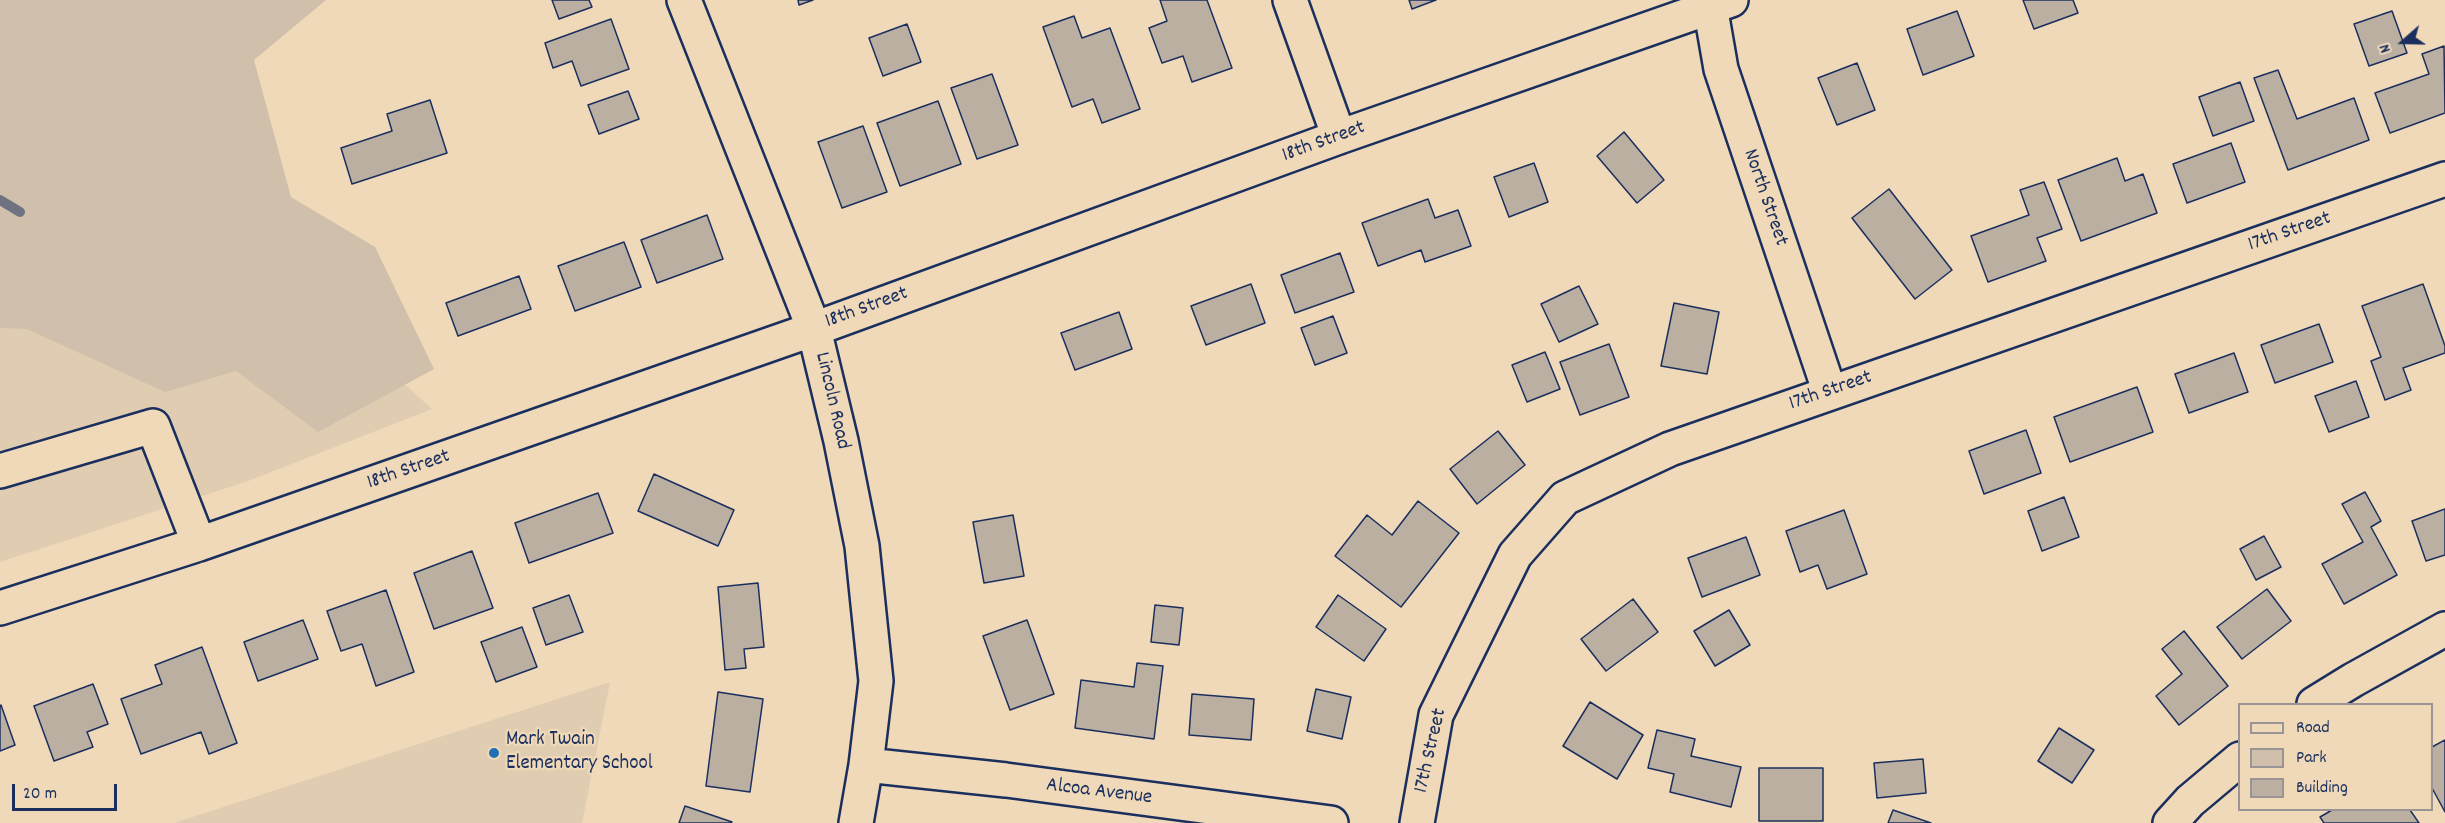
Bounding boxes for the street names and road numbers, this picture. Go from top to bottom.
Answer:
street label: 18th Street [1279,116,1369,170]
street label: North Street [1736,146,1792,250]
street label: 17th Street [2245,207,2335,259]
street label: 18th Street [822,282,912,336]
street label: Lincoln Road [808,350,854,452]
street label: 17th Street [1786,366,1876,418]
street label: 18th Street [364,445,454,497]
street label: 17th Street [1410,706,1454,796]
street label: Alcoa Avenue [1045,774,1153,812]

